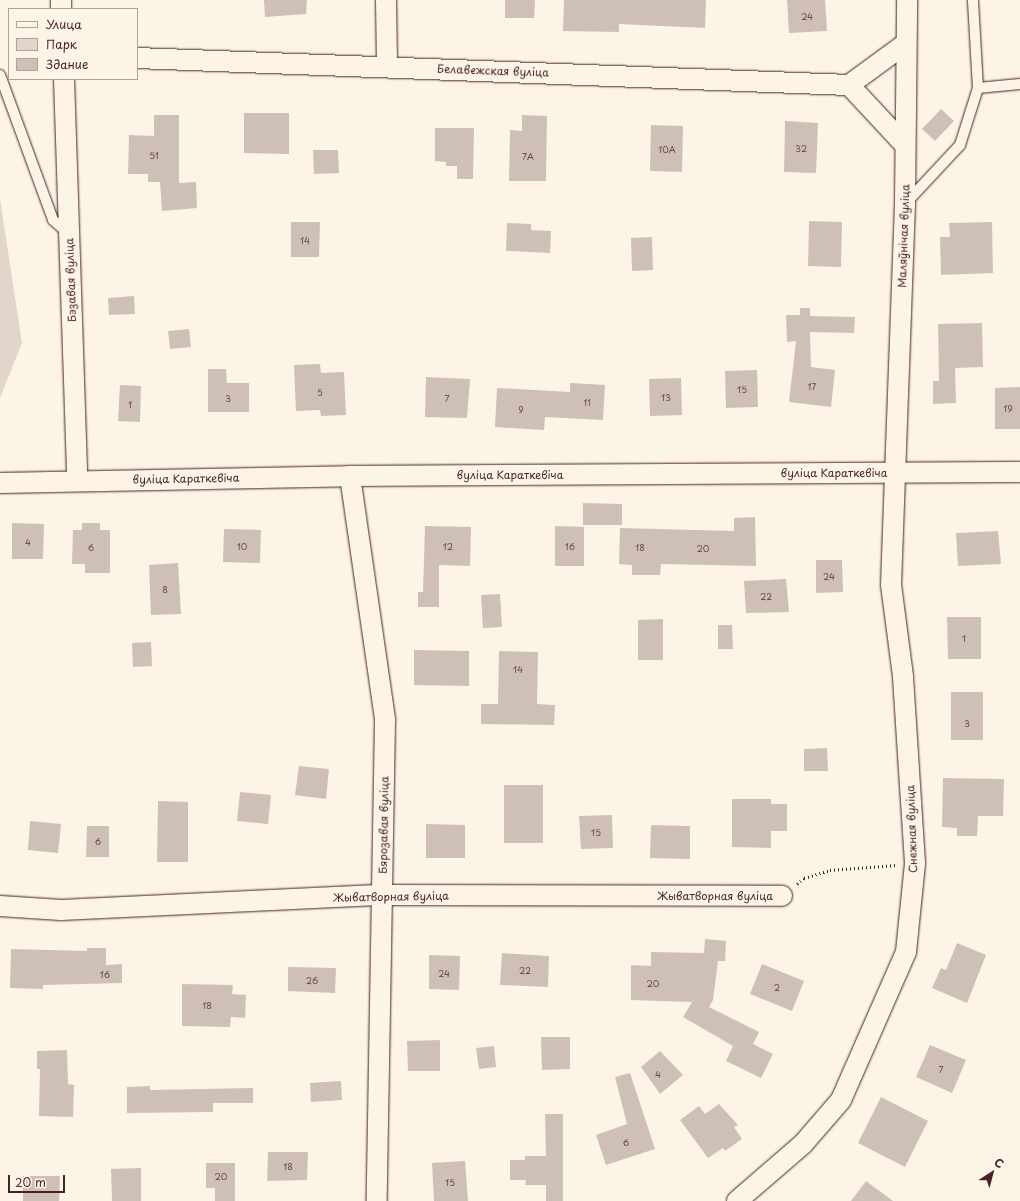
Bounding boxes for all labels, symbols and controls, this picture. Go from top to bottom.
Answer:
legend [8,8,138,80]
house number: 24 [801,11,813,21]
text: Улица [46,15,82,33]
text: Парк [46,35,77,53]
text: Здание [46,55,88,73]
street label: Белавежская вуліца [437,62,549,80]
house number: 32 [795,143,807,153]
house number: 10А [658,144,676,154]
house number: 51 [149,150,159,160]
house number: 7А [522,151,534,161]
street label: Маляўнічая вуліца [896,184,912,288]
house number: 14 [300,235,310,245]
street label: Бэзавая вуліца [63,238,79,322]
house number: 17 [808,381,816,391]
house number: 15 [737,384,747,394]
house number: 5 [317,387,323,397]
house number: 13 [661,392,671,402]
house number: 3 [225,393,231,403]
house number: 7 [444,393,450,403]
house number: 11 [583,397,591,407]
house number: 1 [128,399,132,409]
house number: 19 [1003,403,1013,413]
house number: 9 [518,404,524,414]
street label: вуліца Караткевіча [781,466,887,480]
street label: вуліца Караткевіча [457,468,563,482]
street label: вуліца Караткевіча [133,471,239,487]
house number: 4 [25,537,31,547]
house number: 10 [237,541,247,551]
house number: 12 [443,541,453,551]
house number: 16 [565,541,575,551]
house number: 6 [88,542,94,552]
house number: 18 [635,542,645,552]
house number: 20 [697,543,709,553]
house number: 24 [823,571,835,581]
house number: 8 [162,584,168,594]
house number: 22 [760,591,772,601]
house number: 1 [962,633,966,643]
house number: 14 [513,664,523,674]
house number: 3 [964,718,970,728]
street label: Бярозавая вуліца [377,776,391,874]
street label: Снежная вуліца [904,785,920,873]
house number: 15 [591,827,601,837]
house number: 6 [95,836,101,846]
street label: Жыватворная вуліца [333,889,449,905]
street label: Жыватворная вуліца [657,889,773,903]
house number: 22 [519,965,531,975]
house number: 24 [438,968,450,978]
house number: 16 [100,969,110,979]
house number: 26 [306,975,318,985]
house number: 20 [647,978,659,988]
house number: 2 [774,982,780,992]
house number: 18 [202,1000,212,1010]
house number: 7 [938,1064,944,1074]
house number: 4 [655,1069,661,1079]
house number: 6 [623,1137,629,1147]
north arrow [972,1153,1012,1193]
text: С [991,1154,1008,1172]
house number: 18 [283,1161,293,1171]
scale bar [10,1167,67,1193]
house number: 20 [215,1171,227,1181]
text: 20 m [15,1173,46,1191]
house number: 15 [445,1177,455,1187]

